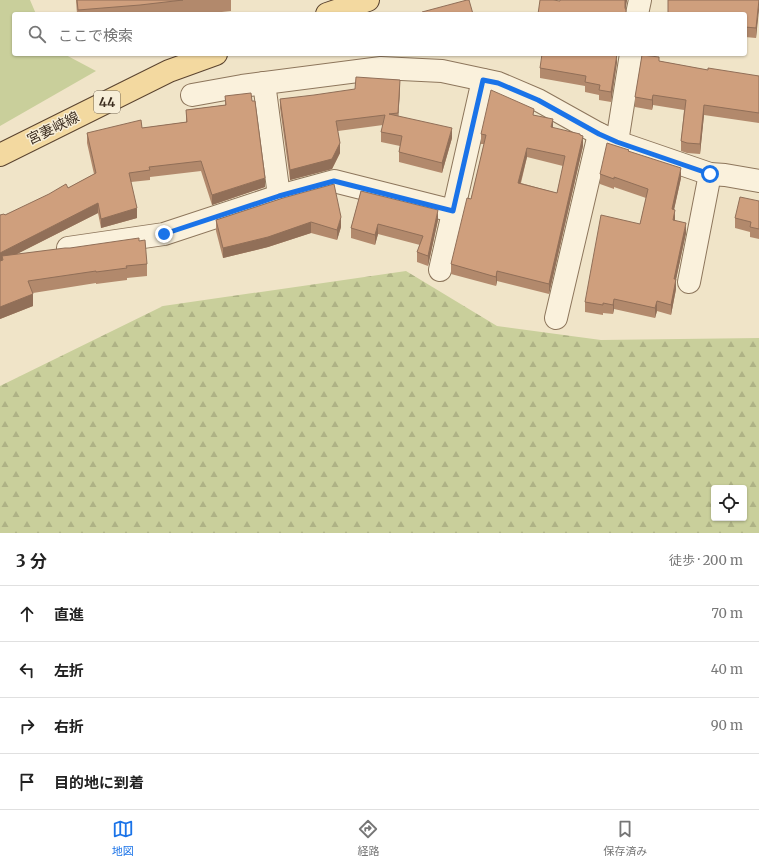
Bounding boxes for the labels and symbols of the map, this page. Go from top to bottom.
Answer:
road number: 44 [94,91,120,113]
street label: 宮妻峡線 [24,108,82,148]
route start [701,165,719,183]
route end [155,225,173,243]

